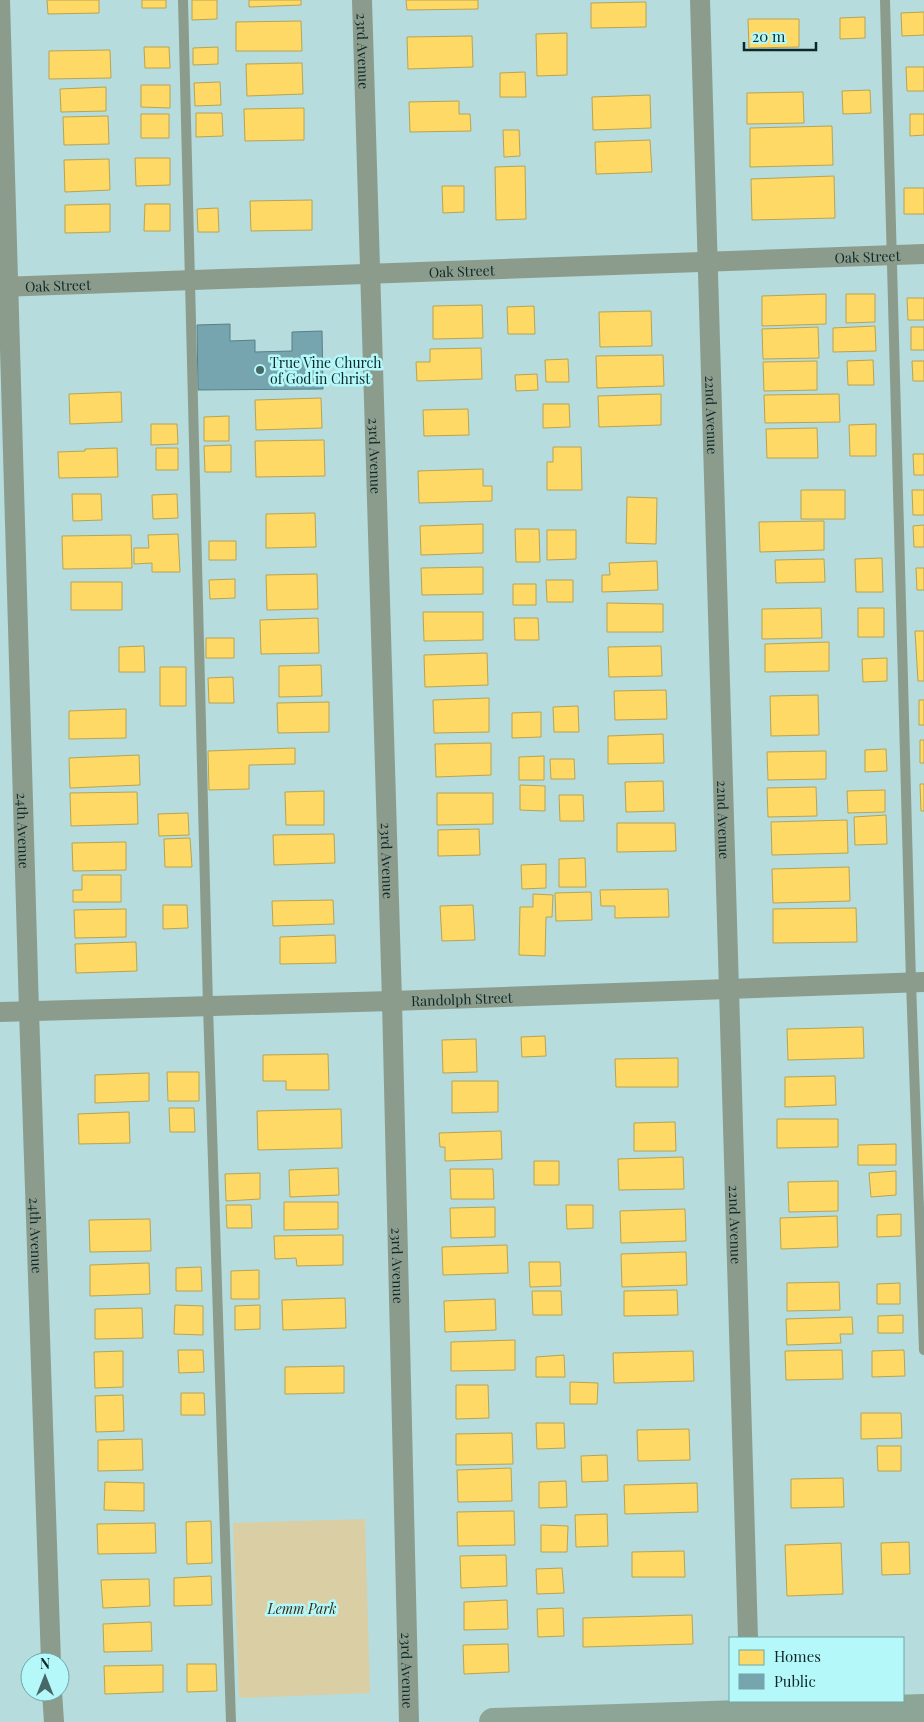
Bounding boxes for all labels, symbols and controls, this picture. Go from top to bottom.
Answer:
street label: 23rd Avenue [353,13,374,89]
scale bar [744,20,816,52]
text: 20 m [752,26,786,46]
street label: Oak Street [834,245,902,267]
street label: Oak Street [428,260,496,281]
street label: Oak Street [25,274,92,296]
place label: True Vine Church of God in Christ [270,353,382,388]
marker: True Vine Church of God in Christ [254,364,266,376]
street label: 22nd Avenue [702,375,723,455]
street label: 23rd Avenue [365,417,386,494]
street label: 22nd Avenue [713,780,735,860]
street label: 24th Avenue [13,792,34,869]
street label: 23rd Avenue [377,822,398,899]
street label: Randolph Street [411,987,514,1010]
street label: 22nd Avenue [725,1185,747,1264]
street label: 24th Avenue [26,1197,47,1274]
street label: 23rd Avenue [388,1227,409,1304]
park label: Lemm Park [266,1599,337,1618]
street label: 23rd Avenue [397,1632,418,1709]
legend [729,1637,904,1702]
text: Homes [774,1646,821,1666]
north arrow [20,1652,70,1702]
text: N [40,1654,50,1673]
text: Public [774,1671,816,1691]

